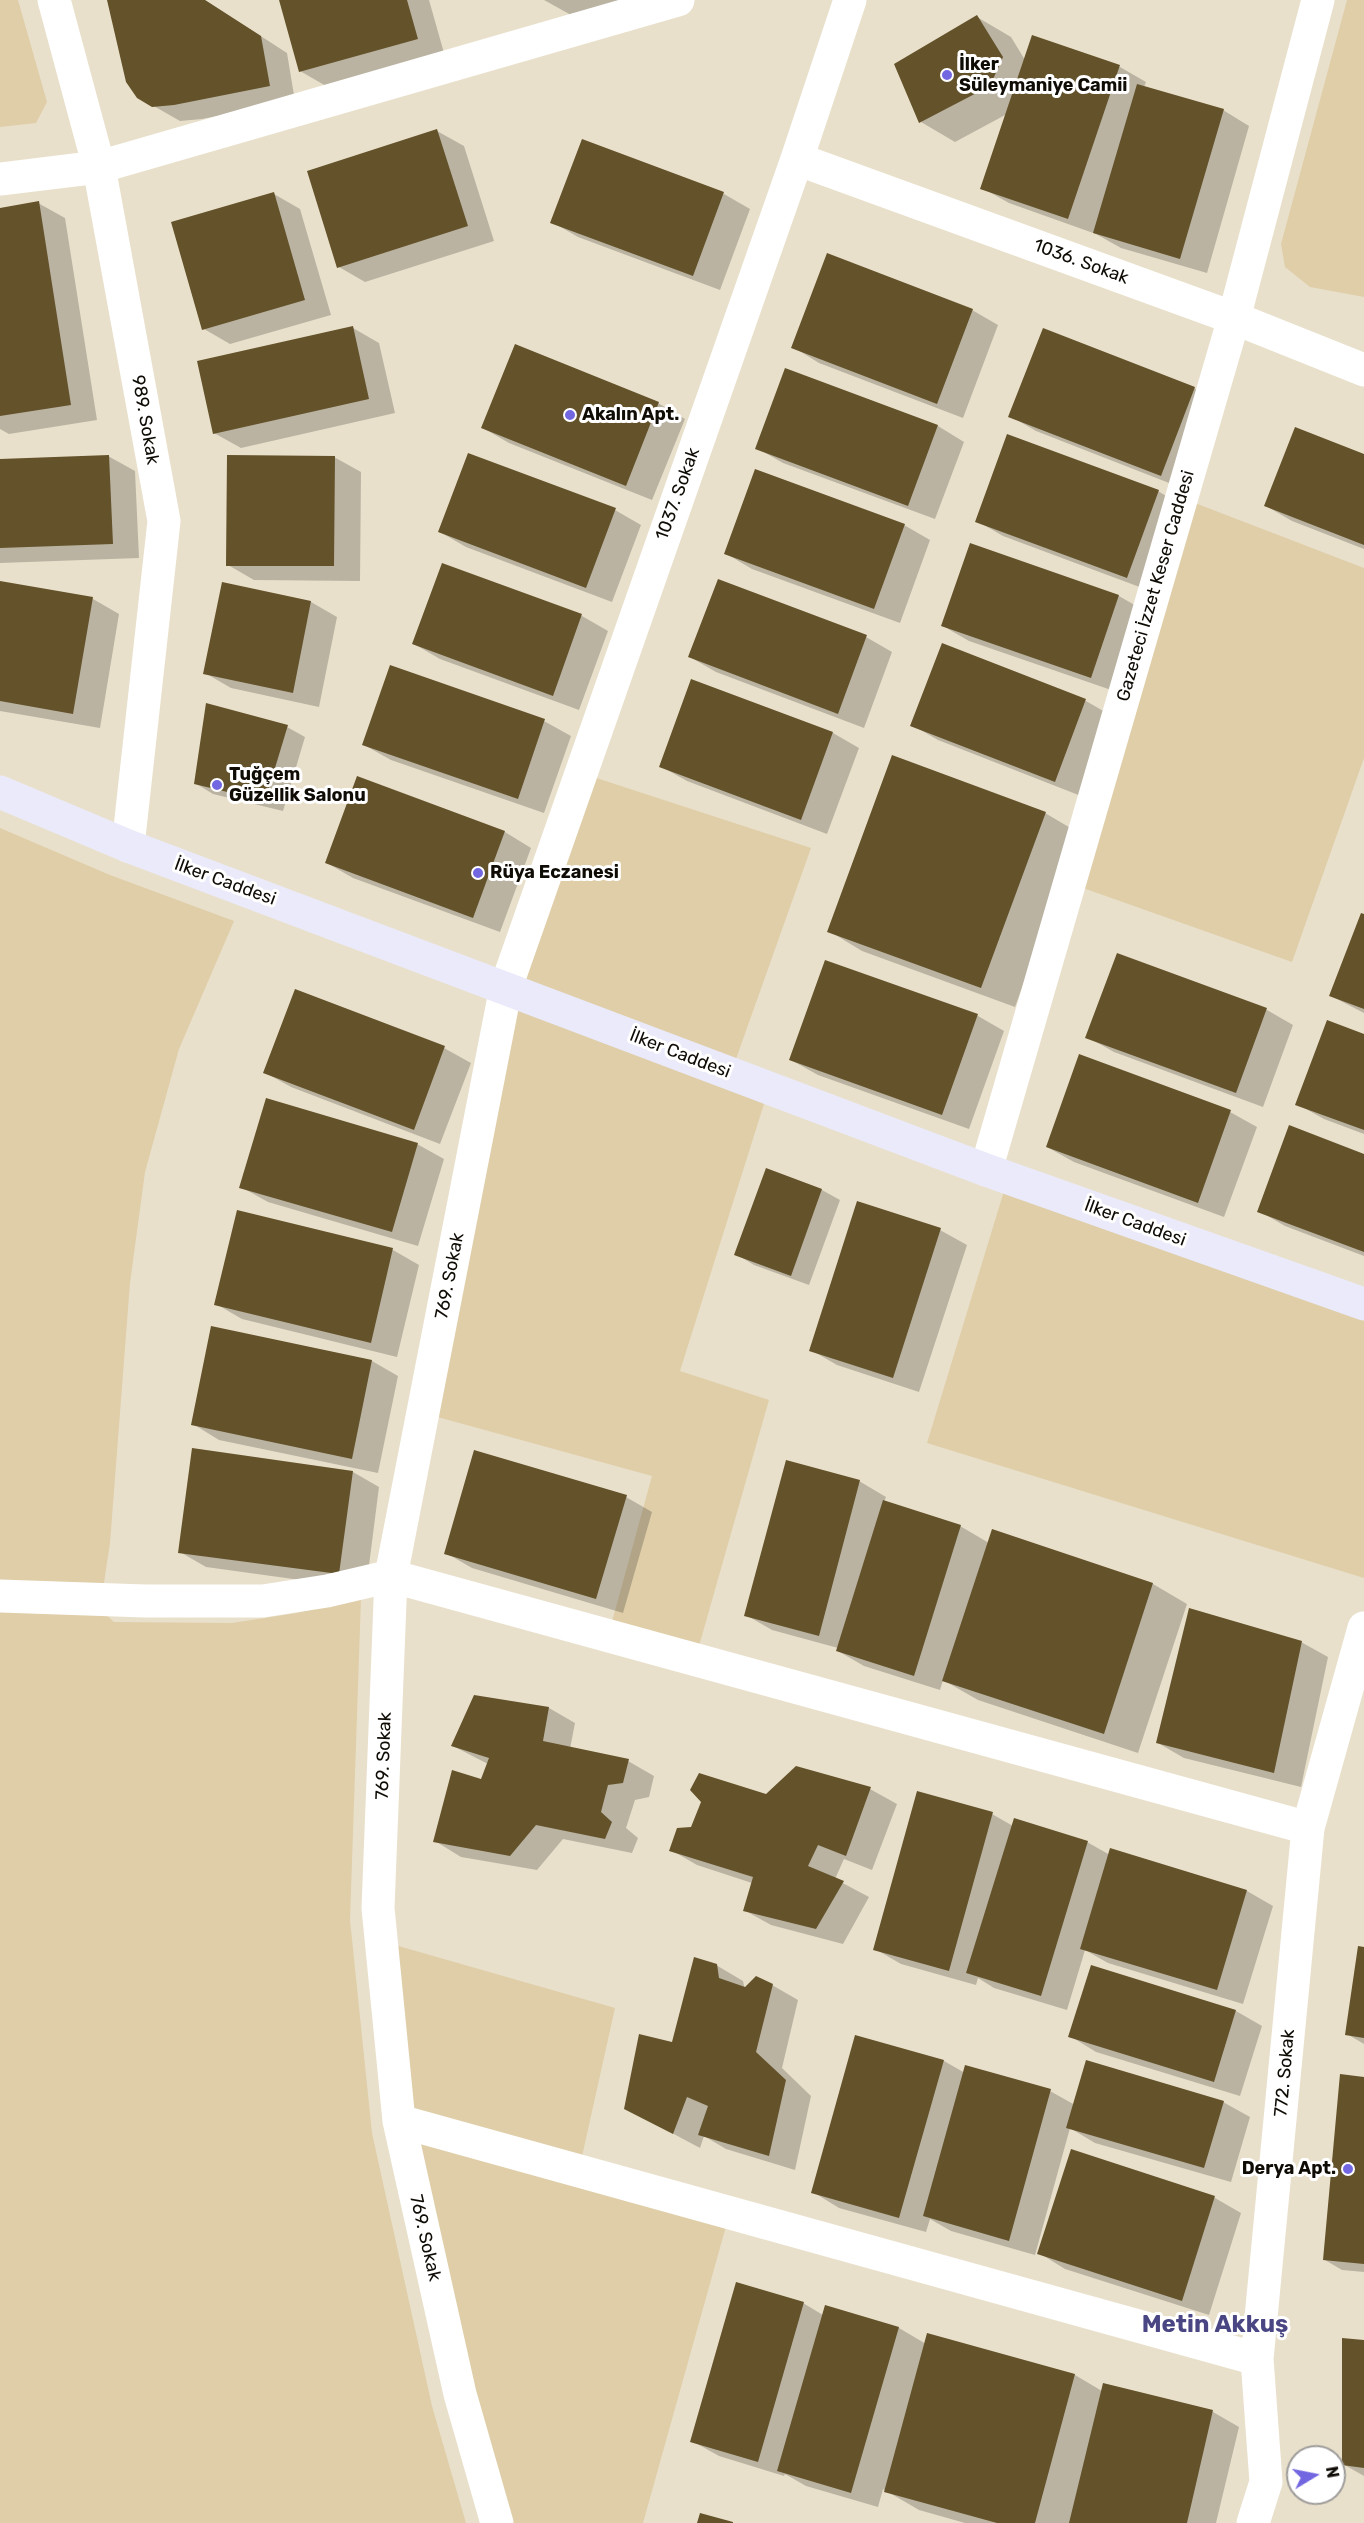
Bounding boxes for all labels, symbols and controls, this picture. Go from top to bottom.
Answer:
place label: İlker Süleymaniye Camii [959,54,1127,97]
marker: İlker Süleymaniye Camii [940,68,954,82]
street label: 1036. Sokak [1031,235,1131,289]
street label: 989. Sokak [127,374,163,466]
place label: Akalın Apt. [582,404,679,426]
marker: Akalın Apt. [563,408,577,422]
street label: 1037. Sokak [651,445,705,543]
street label: Gazeteci İzzet Keser Caddesi [1113,468,1199,704]
place label: Tuğçem Güzellik Salonu [229,764,366,806]
marker: Tuğçem Güzellik Salonu [210,778,224,792]
street label: İlker Caddesi [171,854,279,910]
place label: Rüya Eczanesi [490,862,619,884]
marker: Rüya Eczanesi [471,866,485,880]
street label: İlker Caddesi [626,1025,734,1083]
street label: İlker Caddesi [1081,1195,1189,1251]
street label: 769. Sokak [431,1231,469,1321]
street label: 769. Sokak [372,1712,396,1800]
street label: 772. Sokak [1270,2028,1300,2118]
place label: Derya Apt. [1242,2158,1336,2180]
marker: Derya Apt. [1341,2162,1355,2176]
street label: 769. Sokak [405,2193,445,2283]
district label: Metin Akkuş [1142,2311,1288,2339]
north arrow [1286,2445,1346,2505]
text: N [1322,2465,1343,2479]

